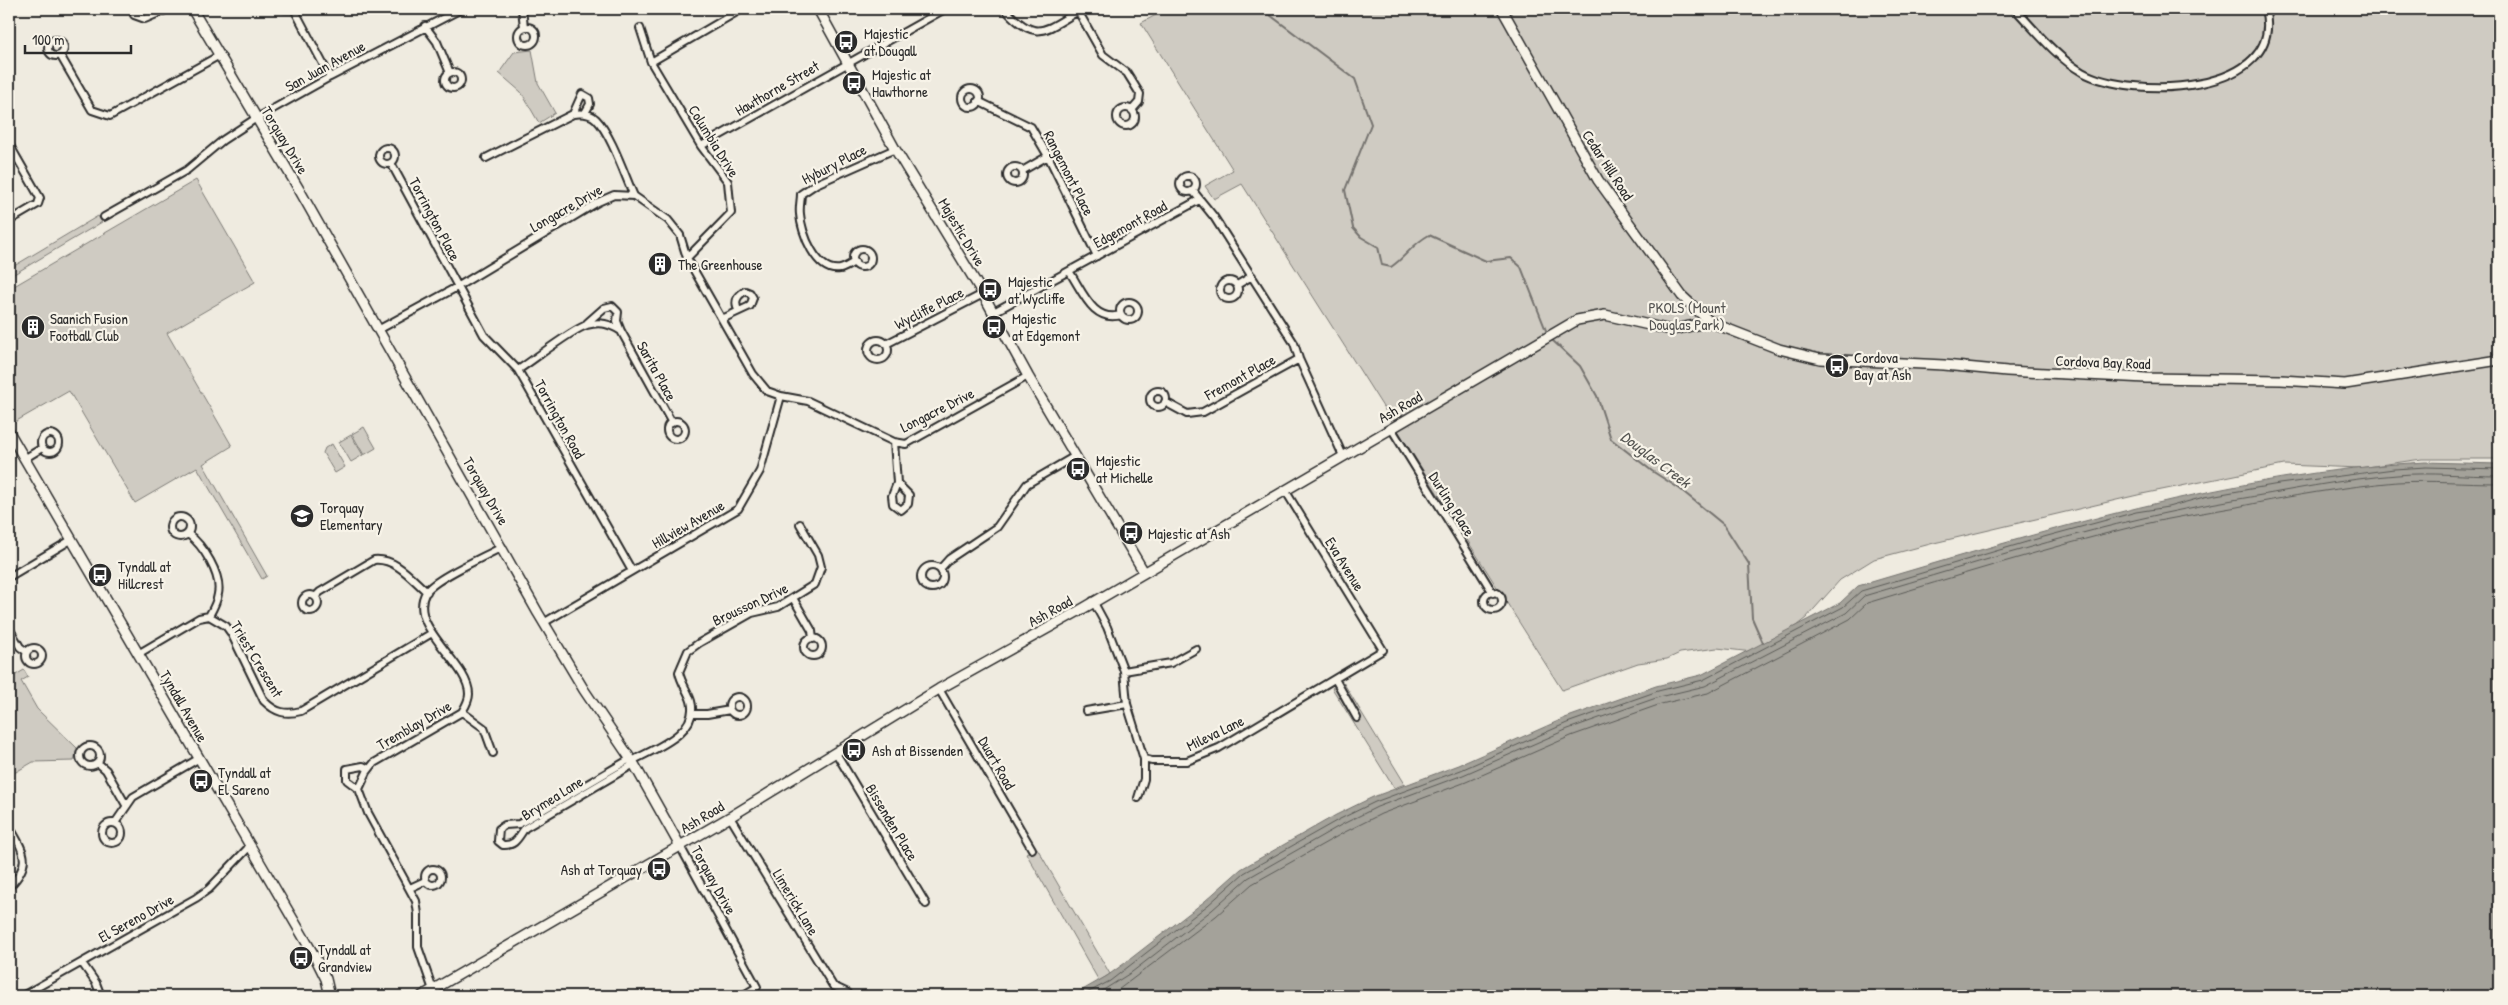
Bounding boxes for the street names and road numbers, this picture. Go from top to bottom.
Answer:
street label: San Juan Avenue [281,35,369,97]
street label: Hawthorne Street [731,55,824,121]
street label: Columbia Drive [683,101,745,181]
street label: Torquay Drive [257,102,314,178]
street label: Cedar Hill Road [1577,126,1639,204]
street label: Rangemont Place [1039,127,1099,219]
street label: Hybury Place [798,139,870,189]
street label: Torrington Place [404,174,466,264]
street label: Longacre Drive [526,179,606,237]
street label: Majestic Drive [933,194,991,270]
street label: Edgemont Road [1089,195,1171,253]
street label: Wycliffe Place [891,282,967,334]
street label: Sarita Place [632,337,682,405]
street label: Fremont Place [1200,349,1279,406]
street label: Cordova Bay Road [2055,350,2151,374]
street label: Torrington Road [530,376,590,462]
street label: Longacre Drive [896,382,978,438]
street label: Ash Road [1374,386,1426,428]
street label: Torquay Drive [458,453,514,529]
street label: Durling Place [1424,468,1480,540]
street label: Hillview Avenue [648,495,728,553]
street label: Eva Avenue [1320,533,1370,595]
street label: Brousson Drive [709,577,791,631]
street label: Ash Road [1024,590,1076,632]
street label: Triest Crescent [226,617,289,702]
street label: Tyndall Avenue [155,666,213,746]
street label: Tremblay Drive [373,695,455,755]
street label: Mileva Lane [1183,710,1247,756]
street label: Duart Road [973,733,1021,793]
street label: Brymea Lane [517,771,587,825]
street label: Bissenden Place [861,780,923,864]
street label: Ash Road [676,796,728,838]
street label: Torquay Drive [686,842,742,918]
street label: Limerick Lane [768,865,824,939]
street label: El Sereno Drive [95,889,177,947]

